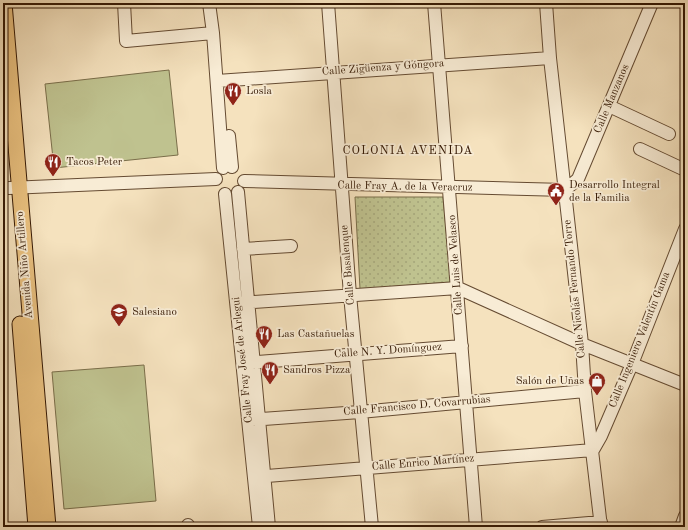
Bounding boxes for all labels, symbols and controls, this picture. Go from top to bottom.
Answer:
street label: Calle Zigüenza y Góngora [321,58,445,78]
street label: Calle Manzanos [592,63,632,135]
restaurant icon: Losla [223,81,243,106]
place label: Losla [246,86,273,97]
district label: COLONIA AVENIDA [343,145,473,157]
restaurant icon: Tacos Peter [43,152,63,177]
place label: Tacos Peter [66,157,123,168]
street label: Calle Fray A. de la Veracruz [337,180,473,194]
place label: Desarrollo Integral de la Familia [569,180,660,204]
public building icon: Desarrollo Integral de la Familia [546,181,566,206]
street label: Avenida Niño Artillero [15,211,35,319]
street label: Calle Luis de Velasco [447,214,465,316]
street label: Calle Nicolás Fernando Torre [562,219,588,359]
street label: Calle Basalenque [339,224,357,306]
street label: Calle Ingeniero Valentín Gama [608,270,673,410]
street label: Calle Fray José de Arlegui [231,296,255,424]
school or university icon: Salesiano [109,302,129,327]
place label: Salesiano [132,307,177,318]
restaurant icon: Las Castañuelas [254,324,274,349]
place label: Las Castañuelas [277,329,355,340]
street label: Calle N. Y. Domínguez [334,342,442,360]
restaurant icon: Sandros Pizza [260,360,280,385]
place label: Sandros Pizza [283,365,351,376]
shop icon: Salón de Uñas [587,371,607,396]
place label: Salón de Uñas [516,376,584,387]
street label: Calle Francisco D. Covarrubias [343,394,491,418]
street label: Calle Enrico Martínez [371,453,475,473]

